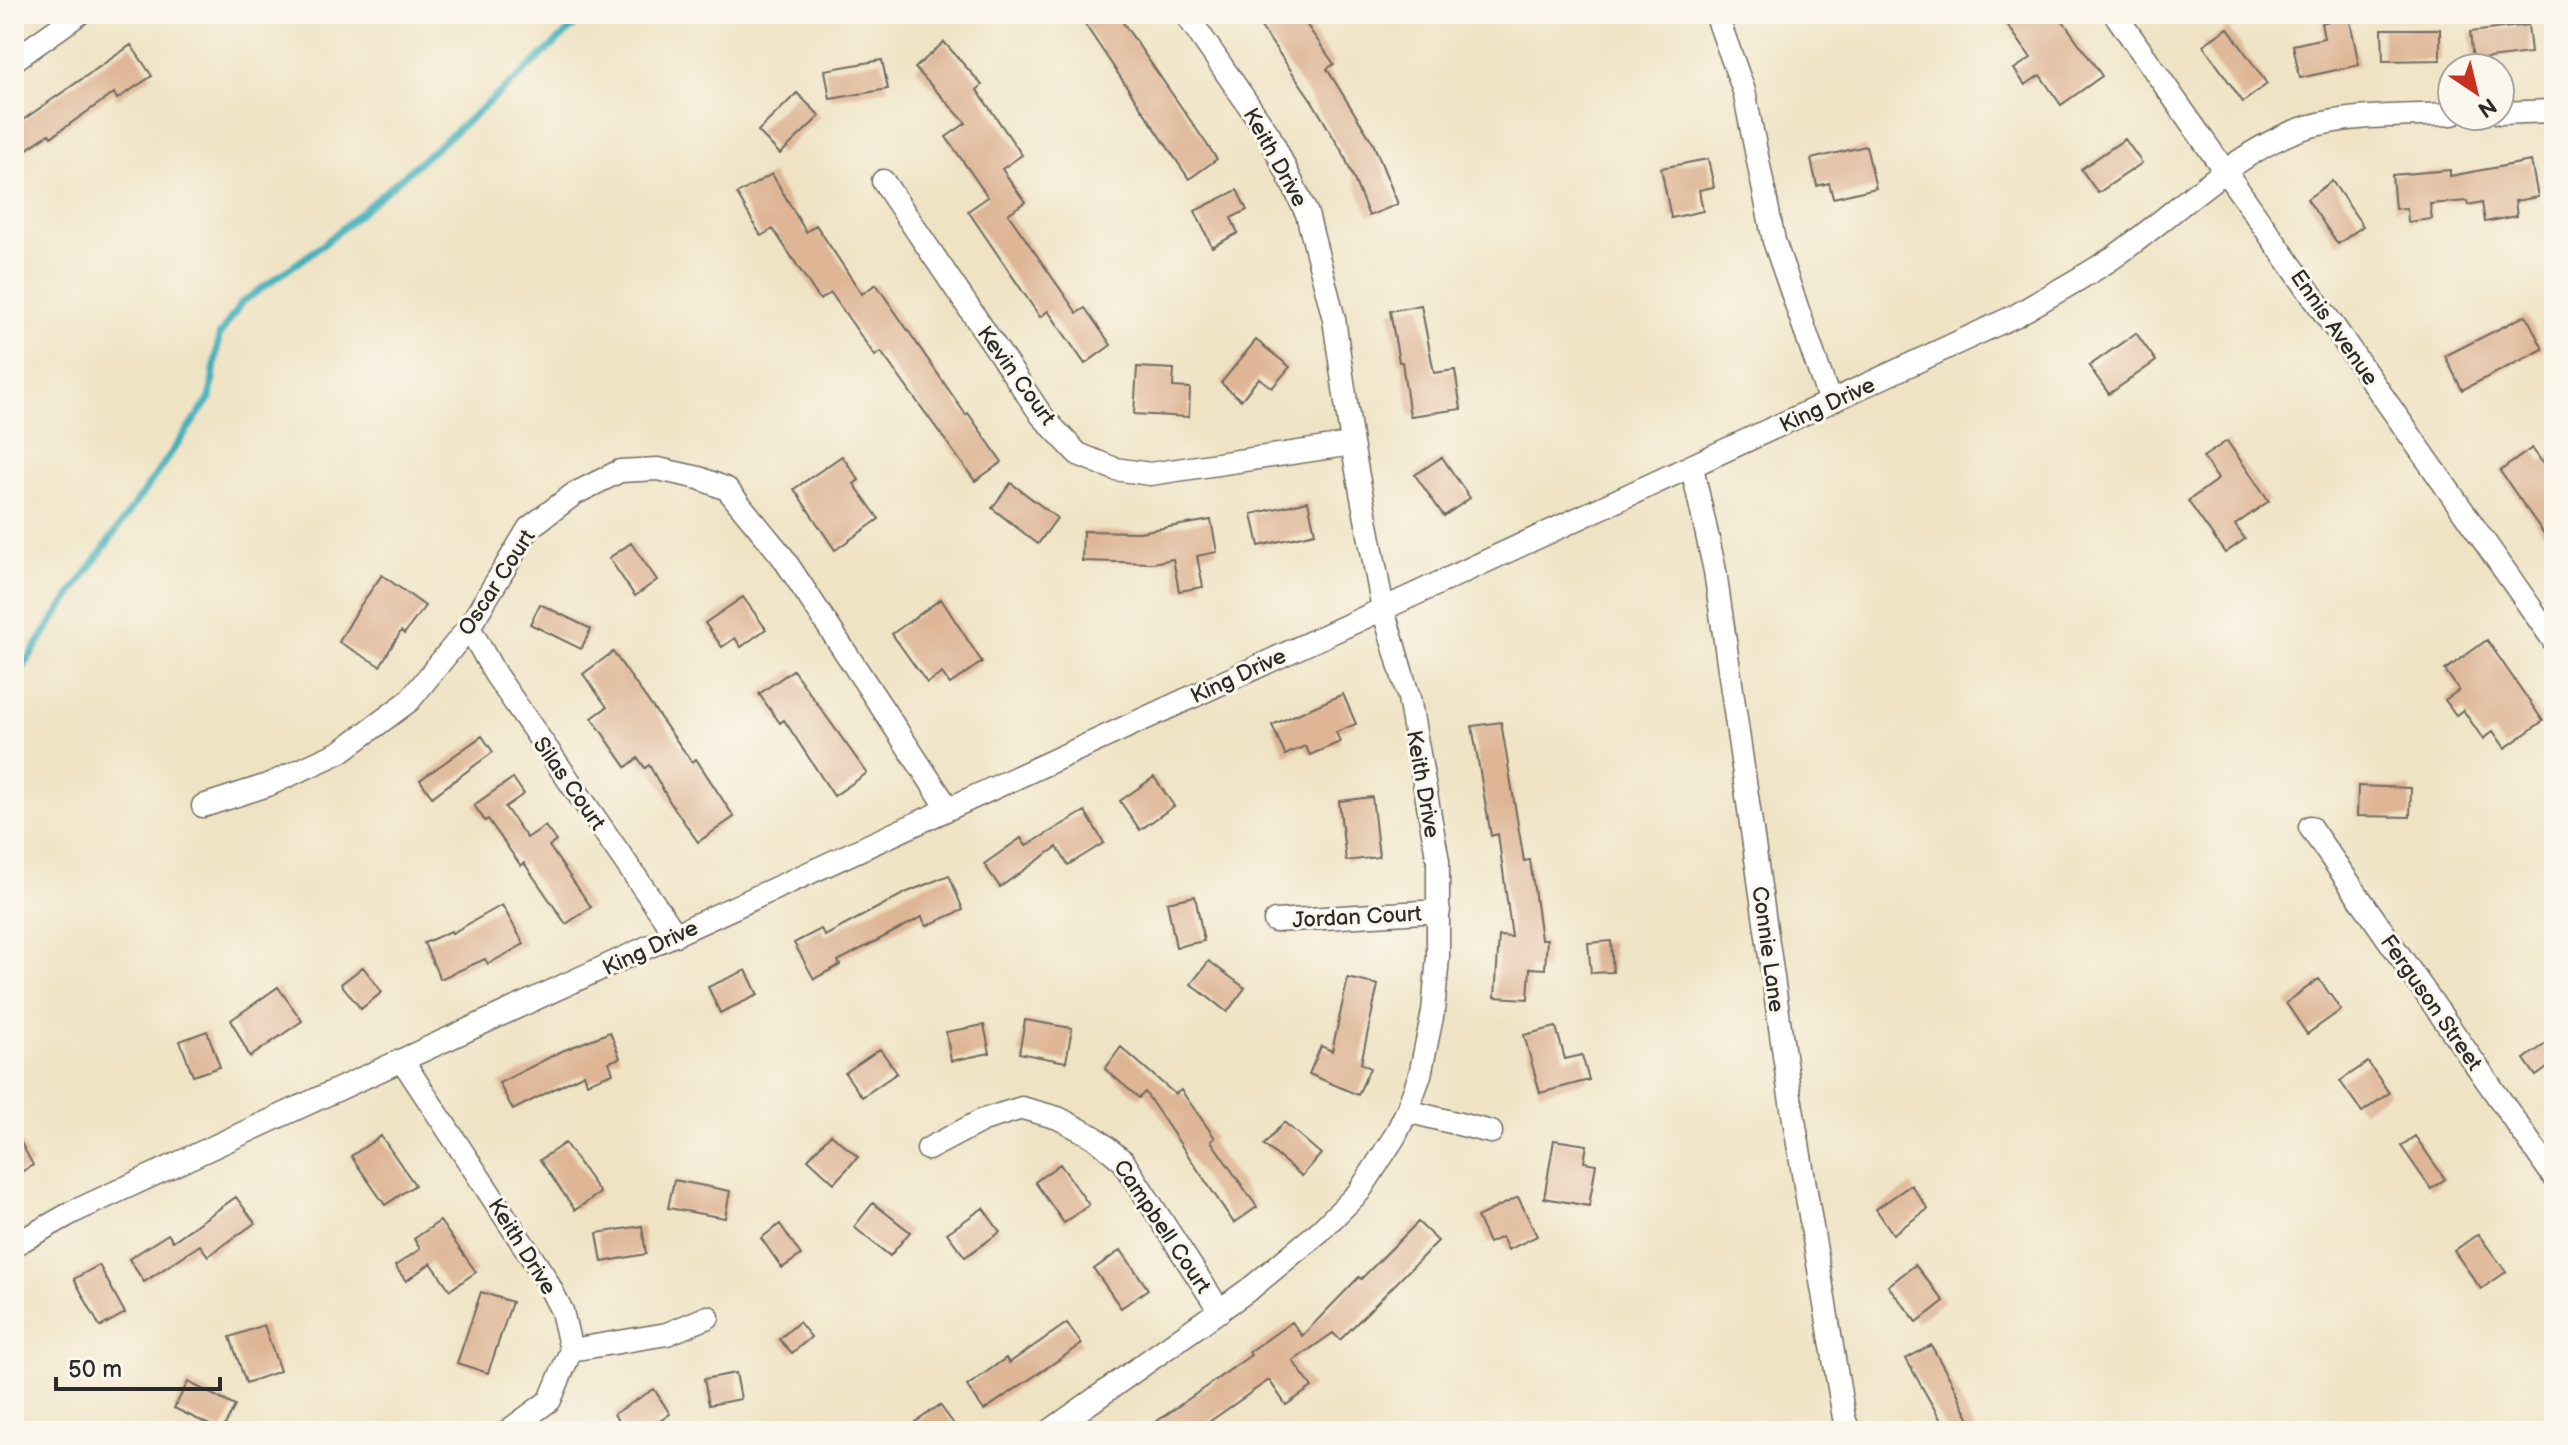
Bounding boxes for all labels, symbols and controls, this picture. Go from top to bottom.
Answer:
north arrow [2436,52,2516,132]
text: N [2472,91,2501,123]
street label: Keith Drive [1237,104,1313,212]
street label: Ennis Avenue [2284,265,2384,391]
street label: Kevin Court [971,321,1061,431]
street label: King Drive [1776,372,1880,439]
street label: Oscar Court [453,525,542,641]
street label: King Drive [1187,643,1291,710]
street label: Keith Drive [1400,728,1445,840]
street label: Silas Court [527,732,611,836]
street label: Connie Lane [1745,884,1790,1014]
street label: Jordan Court [1292,901,1423,934]
street label: King Drive [599,915,703,982]
street label: Ferguson Street [2374,930,2488,1076]
street label: Campbell Court [1107,1155,1217,1299]
street label: Keith Drive [481,1194,562,1300]
scale bar [56,1341,220,1391]
text: 50 m [68,1355,122,1384]

